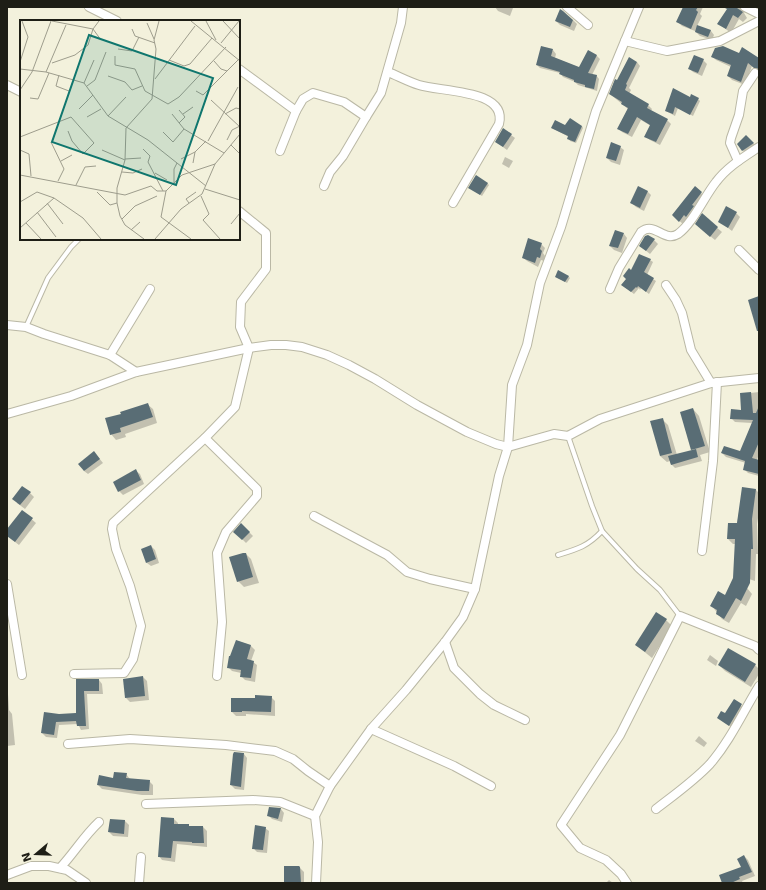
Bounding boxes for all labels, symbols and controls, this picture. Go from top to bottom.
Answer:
inset map [20,20,240,240]
north arrow [16,834,56,874]
text: N [19,851,35,864]

